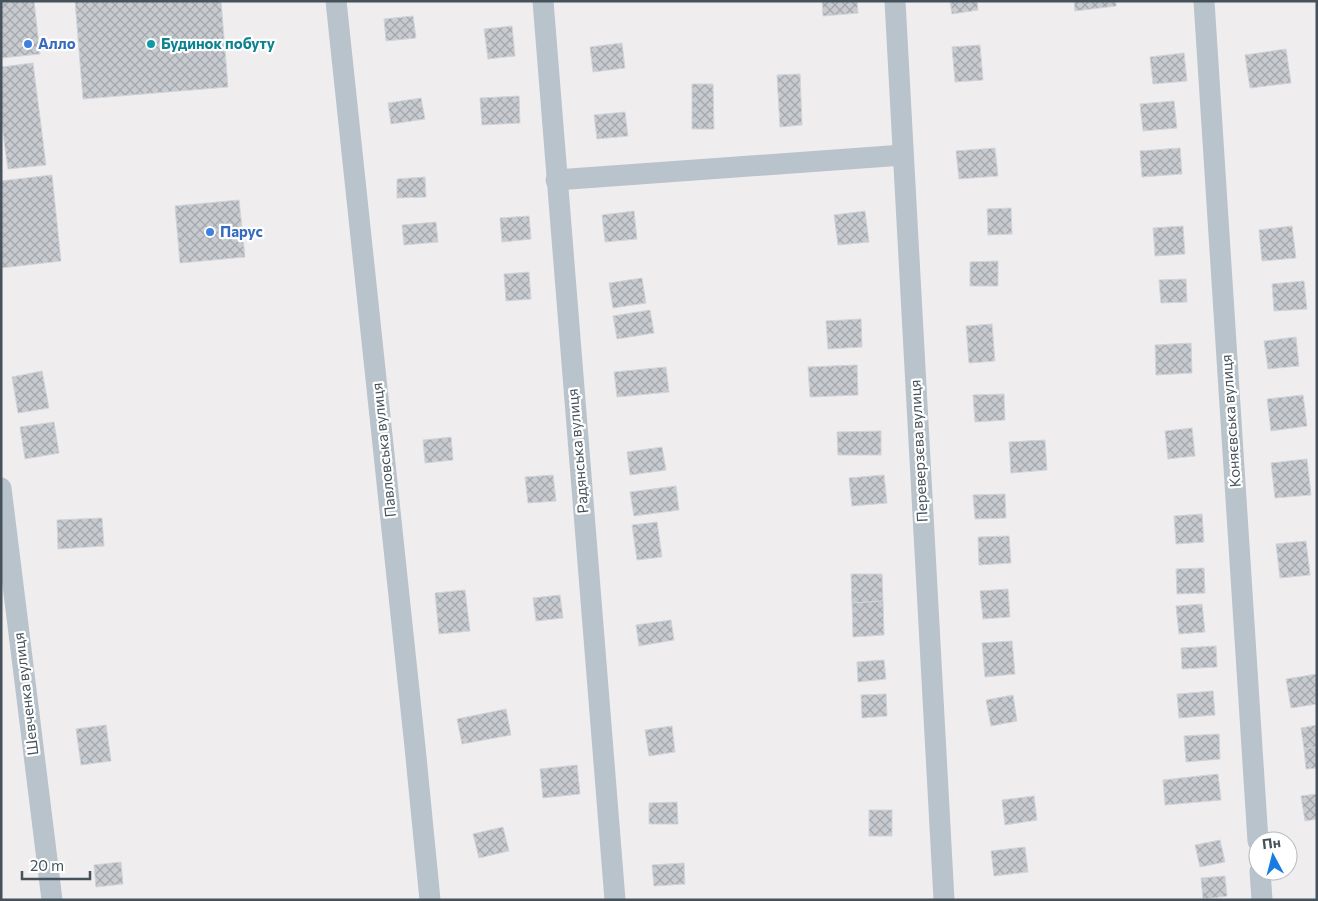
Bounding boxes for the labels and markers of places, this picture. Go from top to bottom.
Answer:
place label: Алло [38,34,76,52]
place label: Будинок побуту [161,34,276,52]
marker: Алло [22,38,34,50]
marker: Будинок побуту [145,38,157,50]
place label: Парус [220,222,263,240]
marker: Парус [204,226,216,238]

